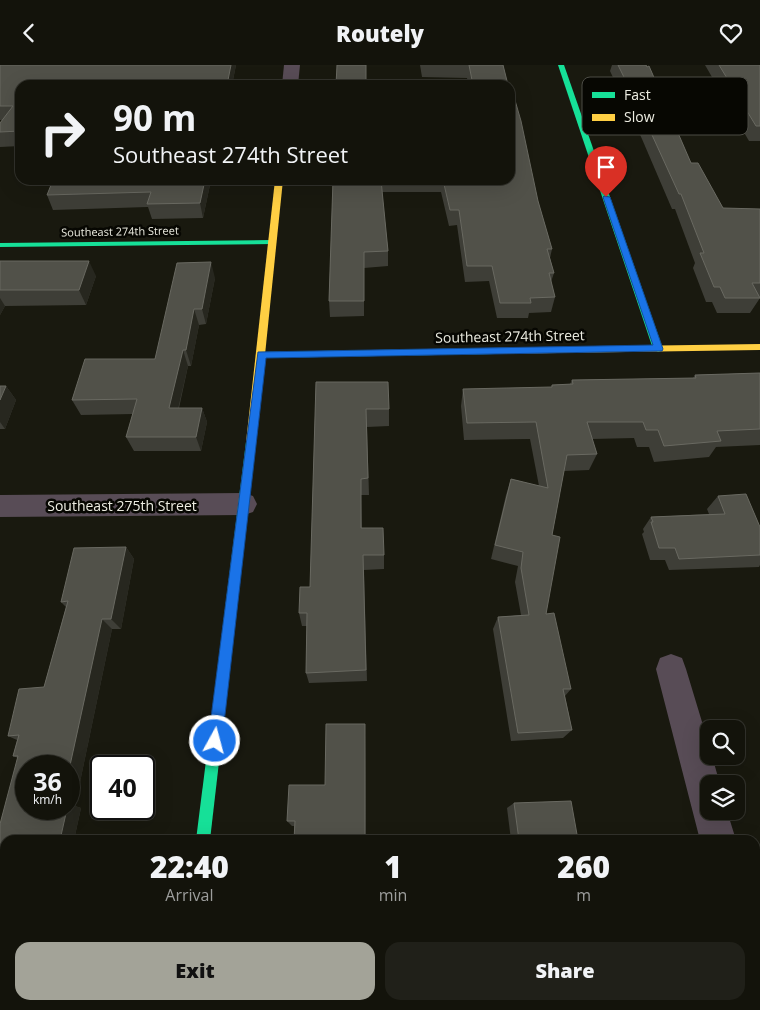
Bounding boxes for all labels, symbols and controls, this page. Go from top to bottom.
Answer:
text: Routely [336,18,424,48]
icon: back [15,19,43,47]
icon: heart [717,19,745,47]
legend [582,77,748,135]
text: Fast [624,85,651,104]
text: 90 m [113,94,196,141]
icon: right [30,100,95,165]
text: Slow [624,107,655,126]
text: Southeast 274th Street [113,139,348,169]
pin [585,146,627,197]
icon: arrive [592,153,620,181]
street label: Southeast 274th Street [61,222,179,240]
street label: Southeast 274th Street [435,325,585,347]
street label: Southeast 275th Street [47,496,197,515]
position arrow [188,714,240,766]
map controls [700,720,745,820]
button: search [700,720,745,765]
speed limit sign: 40 [90,755,155,820]
text: 36 [33,764,62,798]
button: layers [700,775,745,820]
text: km/h [33,791,62,808]
text: 22:40 [150,846,229,887]
text: 1 [384,846,402,887]
text: 260 [557,846,610,887]
text: Arrival [165,884,213,906]
text: min [379,884,407,906]
text: m [576,884,591,906]
button: Exit [15,942,375,1000]
button: Share [385,942,745,1000]

